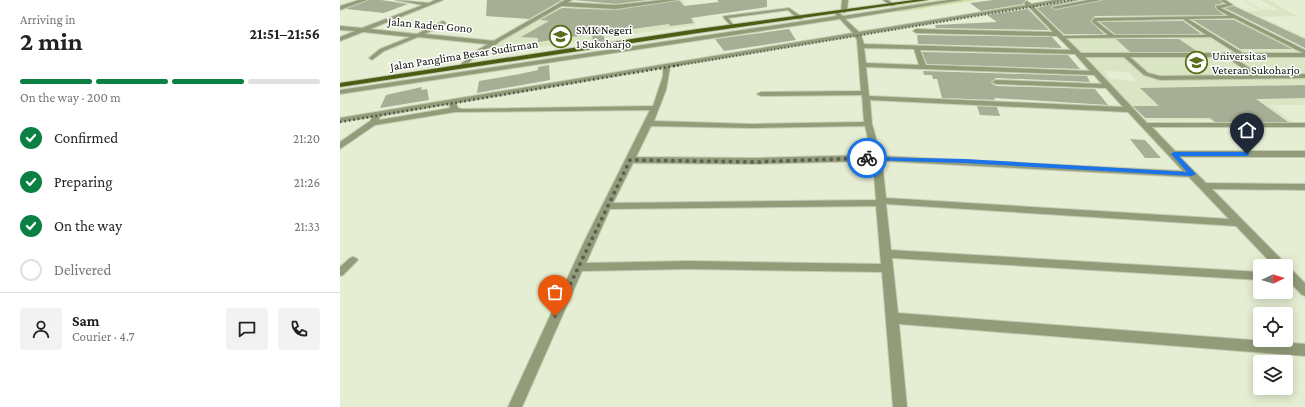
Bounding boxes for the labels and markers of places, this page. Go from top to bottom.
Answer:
place label: SMK Negeri 1 Sukoharjo [576,23,632,51]
school or university icon: SMK Negeri 1 Sukoharjo [547,24,573,50]
place label: Universitas Veteran Sukoharjo [1212,49,1300,77]
school or university icon: Universitas Veteran Sukoharjo [1183,50,1209,76]
pin [1230,113,1264,154]
pin [538,275,572,316]

